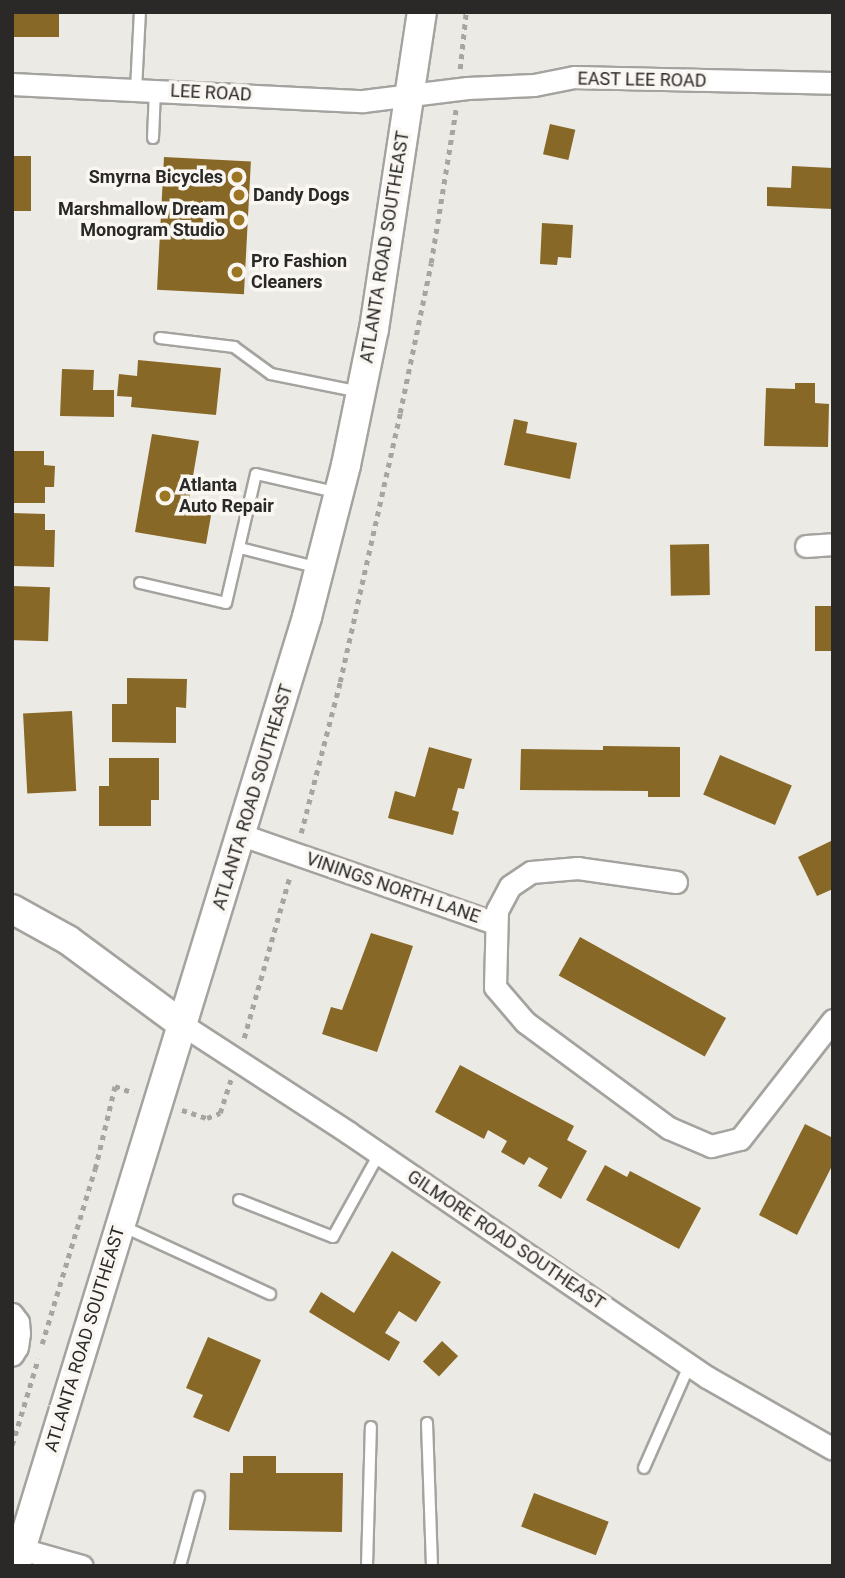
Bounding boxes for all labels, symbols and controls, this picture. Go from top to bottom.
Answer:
street label: EAST LEE ROAD [577,68,707,92]
street label: LEE ROAD [170,80,252,106]
street label: ATLANTA ROAD SOUTHEAST [356,129,414,365]
place label: Smyrna Bicycles [89,166,223,188]
marker: Smyrna Bicycles [229,169,245,185]
place label: Dandy Dogs [253,184,349,206]
marker: Dandy Dogs [231,187,247,203]
place label: Marshmallow Dream Monogram Studio [58,199,225,242]
marker: Marshmallow Dream Monogram Studio [231,212,247,228]
place label: Pro Fashion Cleaners [251,251,347,294]
marker: Pro Fashion Cleaners [229,264,245,280]
place label: Atlanta Auto Repair [179,475,274,518]
marker: Atlanta Auto Repair [157,488,173,504]
street label: ATLANTA ROAD SOUTHEAST [208,682,298,912]
street label: VININGS NORTH LANE [303,848,483,928]
street label: GILMORE ROAD SOUTHEAST [403,1166,609,1314]
street label: ATLANTA ROAD SOUTHEAST [40,1224,130,1454]

